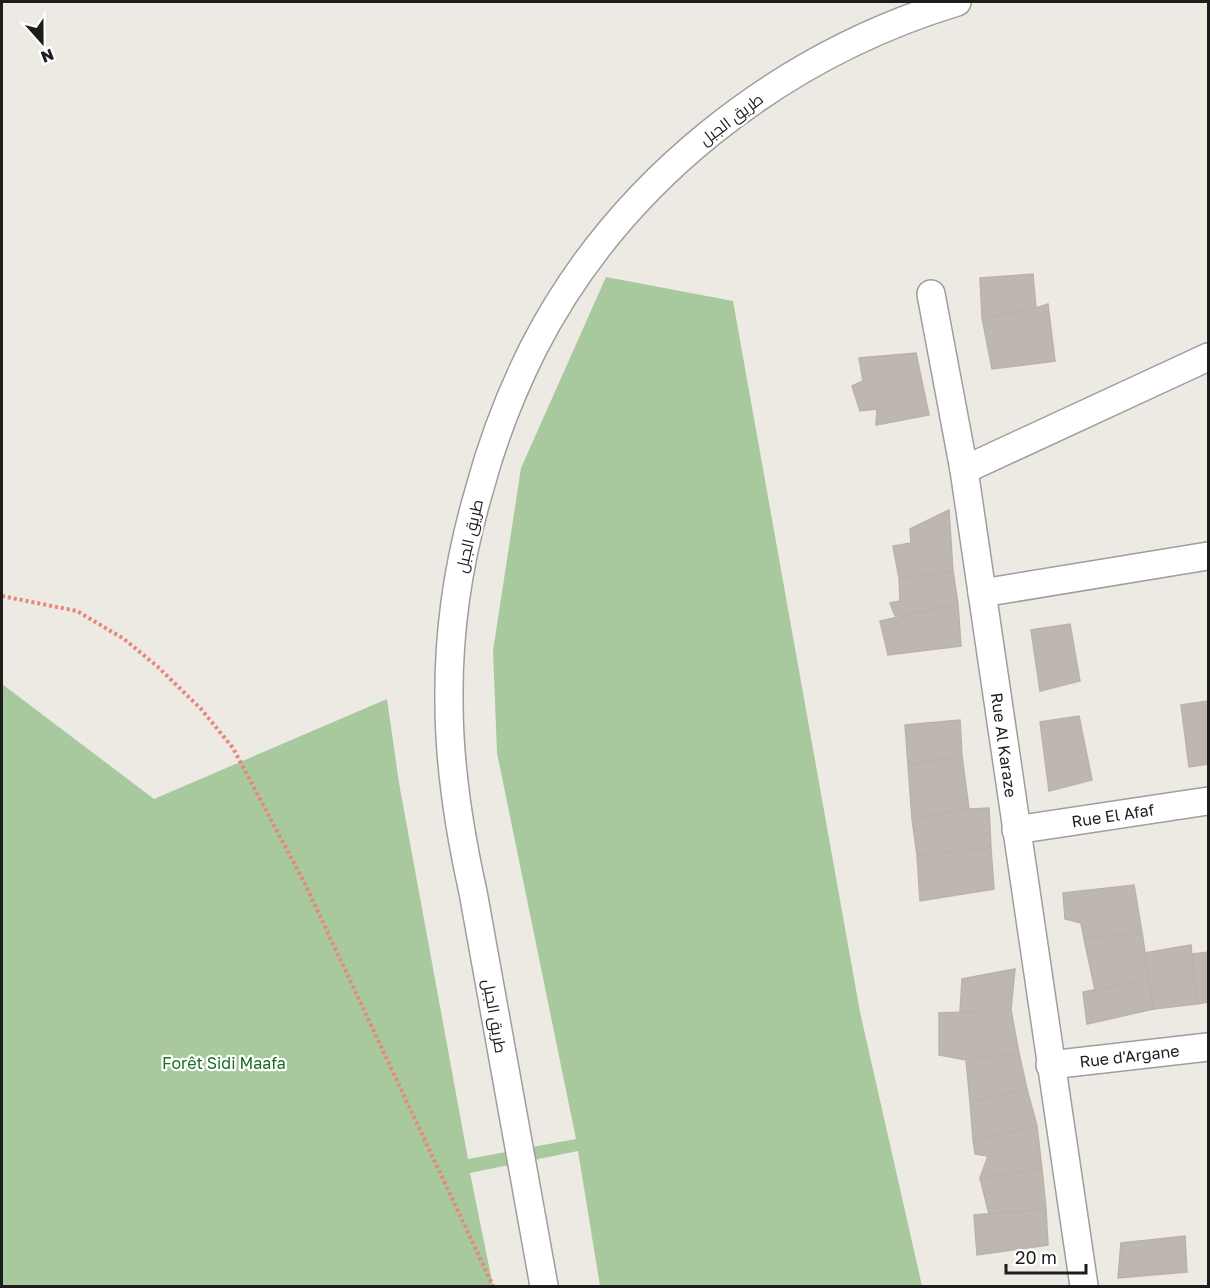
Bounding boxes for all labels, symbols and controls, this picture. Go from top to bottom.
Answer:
north arrow [12,12,72,72]
text: N [38,44,57,68]
street label: طريق الجبل [695,89,767,150]
street label: طريق الجبل [451,497,488,575]
street label: Rue Al Karaze [987,691,1021,799]
street label: Rue El Afaf [1070,799,1156,831]
street label: طريق الجبل [478,977,511,1055]
street label: Rue d'Argane [1078,1040,1181,1072]
park label: Forêt Sidi Maafa [162,1053,286,1073]
scale bar [1006,1237,1086,1275]
text: 20 m [1015,1246,1057,1268]

